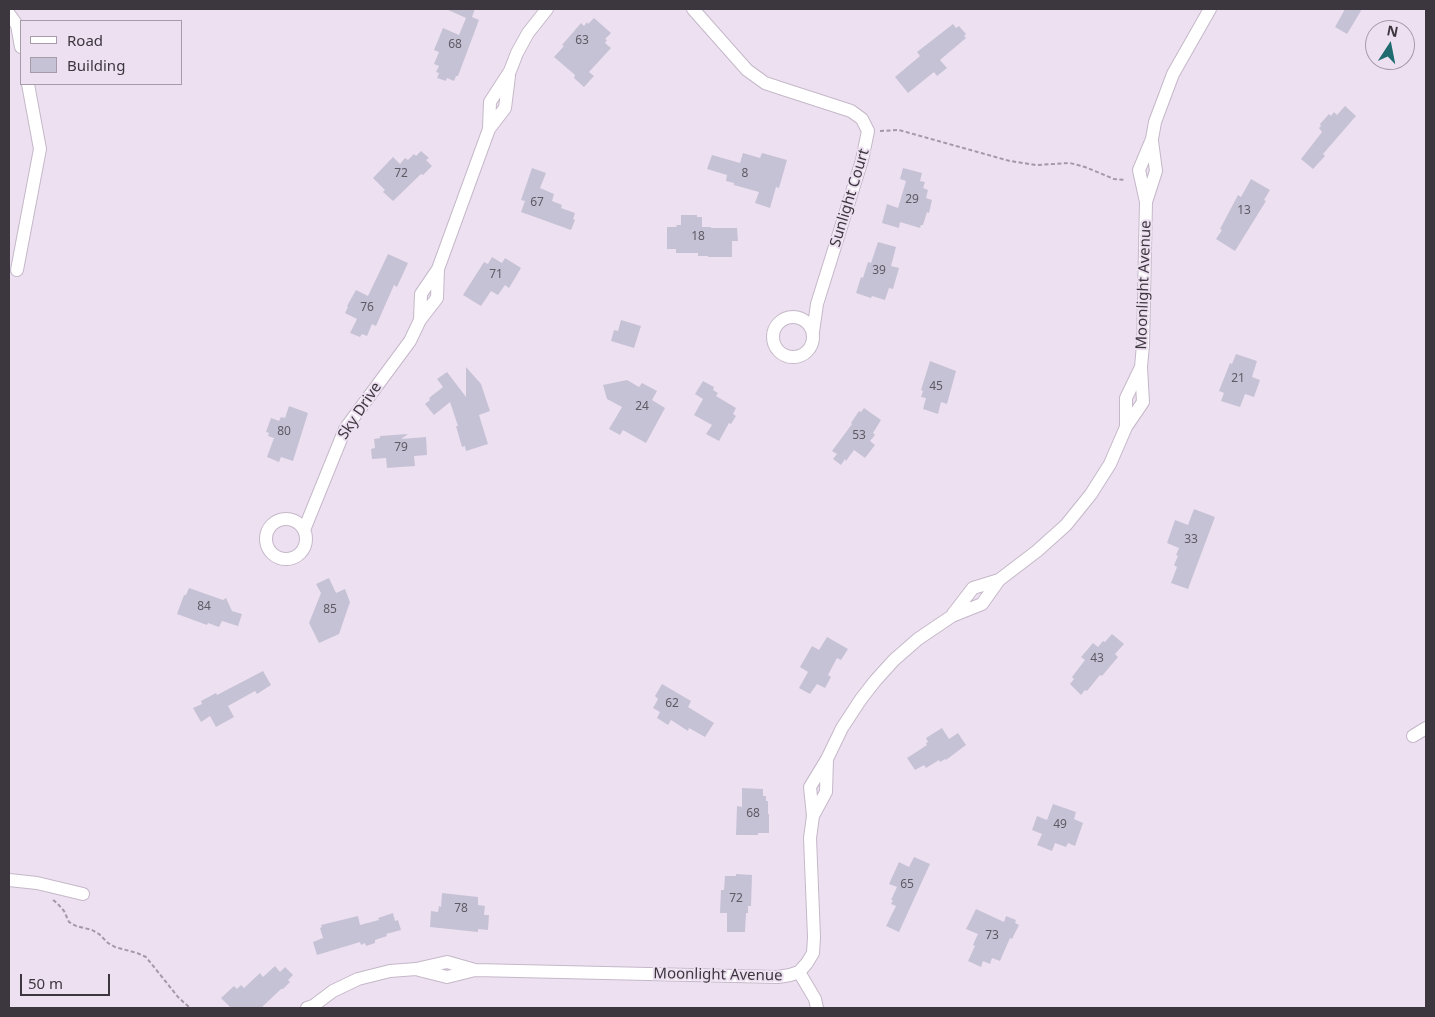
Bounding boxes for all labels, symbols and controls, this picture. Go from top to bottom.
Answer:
legend [20,20,182,85]
north arrow [1365,20,1415,70]
text: N [1385,20,1400,41]
text: Road [67,30,103,50]
house number: 63 [575,34,589,48]
house number: 68 [448,38,462,52]
text: Building [67,55,125,75]
street label: Sunlight Court [827,147,873,249]
house number: 72 [394,167,408,181]
house number: 8 [742,167,748,181]
house number: 29 [905,193,919,207]
house number: 67 [530,196,544,210]
house number: 13 [1237,204,1251,218]
street label: Moonlight Avenue [1133,220,1155,350]
house number: 18 [691,230,705,244]
house number: 39 [872,264,886,278]
house number: 71 [489,268,503,282]
house number: 76 [360,301,374,315]
house number: 21 [1231,372,1245,386]
street label: Sky Drive [334,379,386,443]
house number: 45 [929,380,943,394]
house number: 24 [635,400,649,414]
house number: 80 [277,425,291,439]
house number: 53 [852,429,866,443]
house number: 79 [394,441,408,455]
house number: 33 [1184,533,1198,547]
house number: 84 [197,600,211,614]
house number: 85 [323,603,337,617]
house number: 43 [1090,652,1104,666]
house number: 62 [665,697,679,711]
house number: 68 [746,807,760,821]
house number: 49 [1053,818,1067,832]
house number: 65 [900,878,914,892]
house number: 72 [729,892,743,906]
house number: 78 [454,902,468,916]
house number: 73 [985,929,999,943]
scale bar [22,964,112,996]
street label: Moonlight Avenue [653,965,783,985]
text: 50 m [28,973,63,993]

